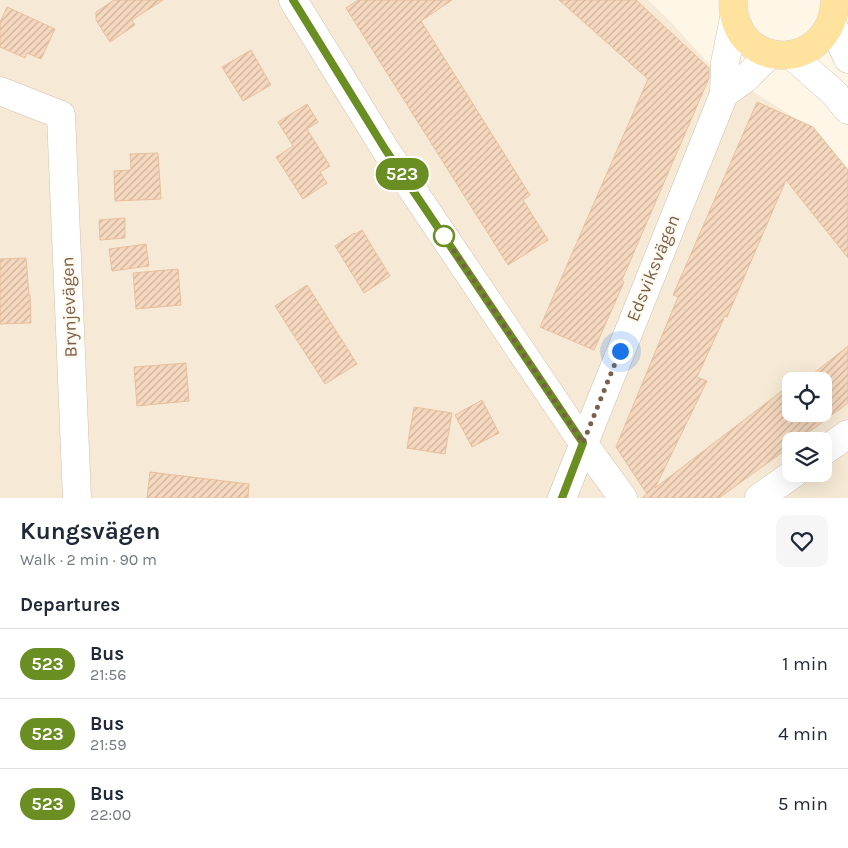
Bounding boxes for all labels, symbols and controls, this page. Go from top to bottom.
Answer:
line badge: 523 [373,158,431,190]
text: 523 [386,163,418,185]
street label: Edsviksvägen [622,211,684,325]
unlabelled marker [433,225,455,247]
street label: Brynjevägen [56,256,82,358]
your location [608,339,633,364]
map controls [782,372,832,482]
button: locate [782,372,832,422]
button: layers [782,432,832,482]
button: heart [776,515,828,567]
text: Kungsvägen [20,517,160,545]
text: Walk · 2 min · 90 m [20,550,157,569]
text: Departures [20,594,120,616]
text: Bus [90,643,124,665]
text: 523 [31,653,64,675]
text: 1 min [782,653,828,675]
text: 21:56 [90,665,126,684]
text: Bus [90,713,124,735]
text: 523 [31,723,64,745]
text: 4 min [778,723,828,745]
text: 21:59 [90,735,127,754]
text: Bus [90,783,124,805]
text: 523 [31,793,64,815]
text: 5 min [778,793,828,815]
text: 22:00 [90,805,131,824]

